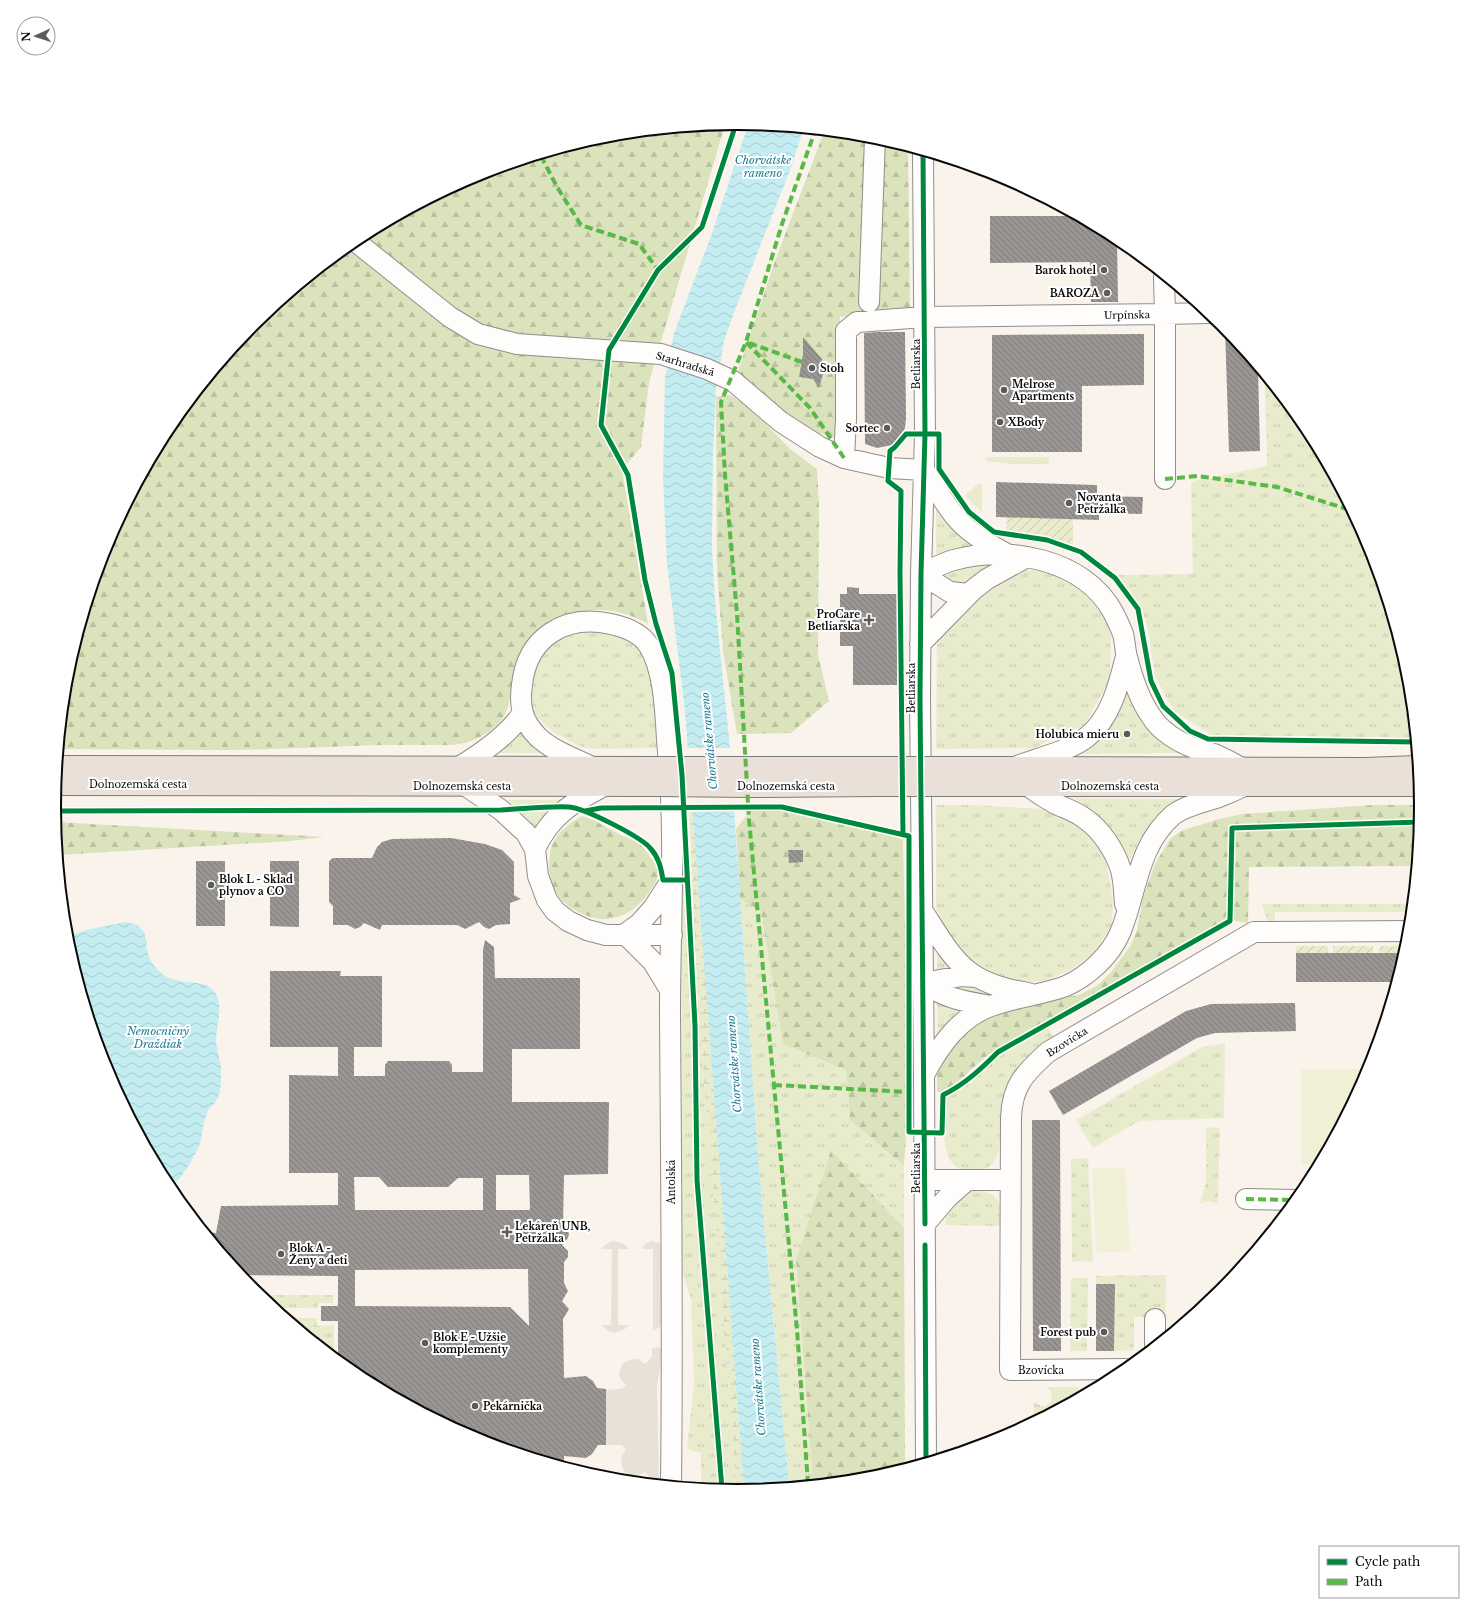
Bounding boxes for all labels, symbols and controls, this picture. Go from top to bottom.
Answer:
north arrow [16,16,56,56]
text: N [19,30,33,42]
water label: Chorvátske rameno [735,153,791,180]
place label: Barok hotel [1035,264,1096,277]
marker: Barok hotel [1099,265,1109,275]
place label: BAROZA [1050,287,1100,300]
marker: BAROZA [1102,288,1112,298]
street label: Urpínska [1104,308,1151,322]
street label: Betliarska [910,338,923,389]
street label: Starhradská [654,349,716,379]
place label: Stoh [820,362,845,375]
marker: Stoh [807,363,817,373]
place label: Melrose Apartments [1011,378,1075,403]
marker: Melrose Apartments [999,385,1009,395]
place label: XBody [1007,416,1045,429]
marker: XBody [995,417,1005,427]
place label: Sortec [845,422,879,435]
marker: Sortec [882,423,892,433]
place label: Novanta Petržalka [1077,491,1126,516]
marker: Novanta Petržalka [1064,498,1074,508]
place label: ProCare Betliarska [807,608,860,633]
marker: ProCare Betliarska [863,614,875,626]
street label: Betliarska [905,662,918,713]
water label: Chorvátske rameno [698,691,720,790]
place label: Holubica mieru [1036,728,1119,741]
marker: Holubica mieru [1122,729,1132,739]
street label: Dolnozemská cesta [89,778,187,791]
street label: Dolnozemská cesta [413,780,511,793]
street label: Dolnozemská cesta [737,780,835,793]
street label: Dolnozemská cesta [1061,780,1159,793]
place label: Blok L - Sklad plynov a CO [219,873,293,898]
marker: Blok L - Sklad plynov a CO [206,880,216,890]
water label: Chorvátske rameno [724,1014,744,1113]
water label: Nemocničný Draždiak [126,1024,189,1051]
street label: Bzovícka [1044,1024,1090,1060]
street label: Betliarska [910,1142,923,1193]
street label: Antolská [665,1159,678,1205]
place label: Lekáreň UNB, Petržalka [515,1220,591,1245]
marker: Lekáreň UNB, Petržalka [502,1227,512,1237]
place label: Blok A - Ženy a deti [289,1242,348,1267]
marker: Blok A - Ženy a deti [276,1249,286,1259]
place label: Forest pub [1040,1326,1096,1339]
marker: Forest pub [1099,1327,1109,1337]
place label: Blok E - Užšie komplementy [433,1331,508,1356]
water label: Chorvátske rameno [748,1337,768,1436]
marker: Blok E - Užšie komplementy [420,1338,430,1348]
street label: Bzovícka [1018,1364,1064,1377]
place label: Pekárnička [483,1400,542,1413]
marker: Pekárnička [470,1401,480,1411]
legend [1319,1546,1459,1598]
text: Cycle path [1355,1554,1420,1569]
text: Path [1355,1574,1383,1589]

